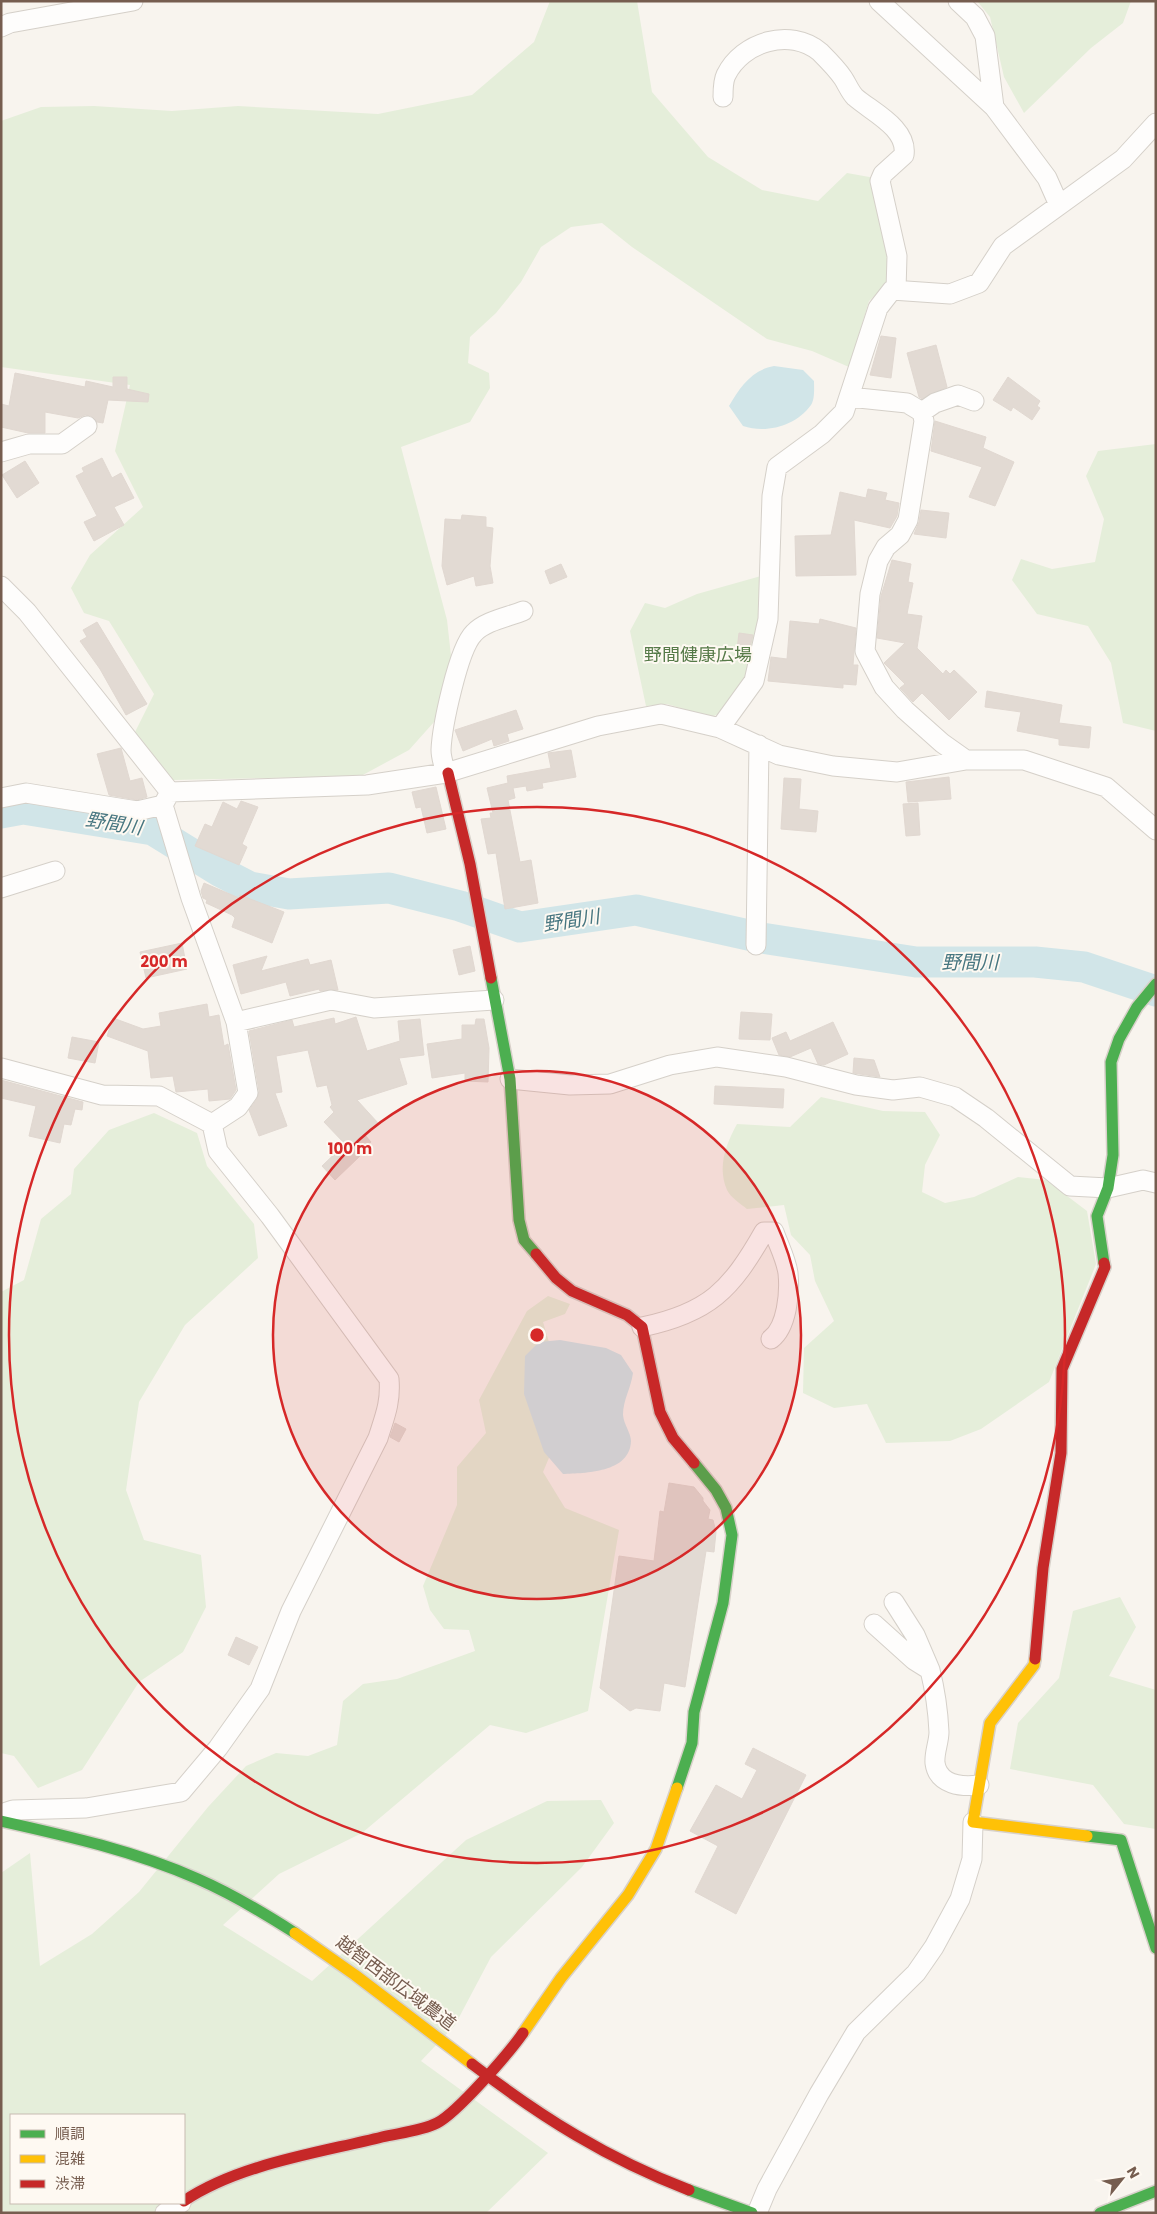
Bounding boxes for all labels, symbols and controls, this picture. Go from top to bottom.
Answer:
park label: 野間健康広場 [644,642,752,667]
water label: 野間川 [84,806,146,842]
water label: 野間川 [541,902,603,938]
water label: 野間川 [941,949,1000,976]
text: 200 m [140,951,188,972]
text: 100 m [328,1138,372,1159]
centre of rings [528,1326,546,1344]
street label: 越智西部広域農道 [331,1929,461,2036]
legend [10,2114,185,2204]
text: 順調 [55,2123,85,2144]
text: 混雑 [55,2148,85,2169]
north arrow [1097,2154,1147,2204]
text: N [1122,2163,1145,2182]
text: 渋滞 [55,2173,85,2194]

